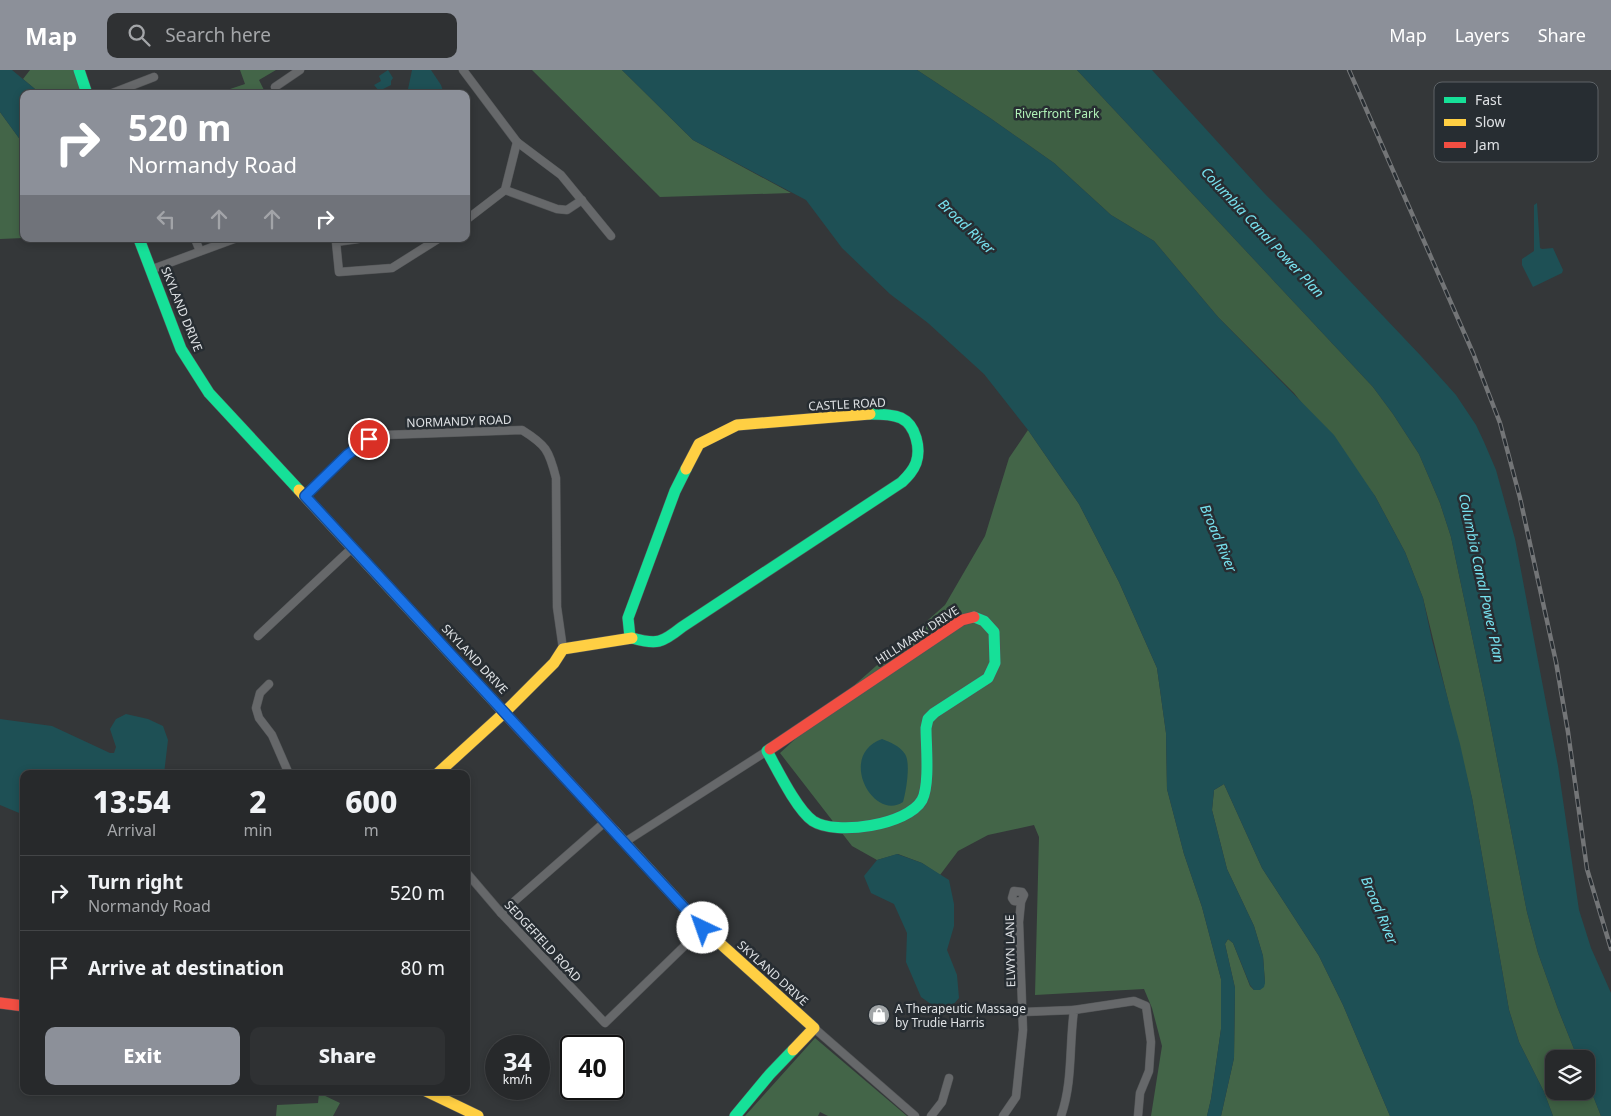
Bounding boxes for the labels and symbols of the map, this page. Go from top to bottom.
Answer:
legend [1434,82,1598,162]
text: Fast [1475,90,1502,109]
park label: Riverfront Park [1015,105,1100,122]
text: Slow [1475,112,1506,131]
text: Jam [1473,135,1500,154]
water label: Columbia Canal Power Plan [1197,163,1329,301]
water label: Broad River [934,194,1000,258]
street label: SKYLAND DRIVE [157,264,207,354]
street label: CASTLE ROAD [808,393,886,415]
street label: NORMANDY ROAD [406,411,512,431]
pin [348,418,390,460]
water label: Columbia Canal Power Plan [1455,492,1509,664]
water label: Broad River [1196,501,1242,575]
street label: HILLMARK DRIVE [872,602,962,668]
street label: SKYLAND DRIVE [438,620,512,698]
water label: Broad River [1357,873,1403,947]
street label: SEDGEFIELD ROAD [501,897,585,986]
position arrow [676,901,728,953]
street label: ELWYN LANE [1001,915,1019,987]
street label: SKYLAND DRIVE [734,937,812,1009]
place label: A Therapeutic Massage by Trudie Harris [895,1000,1026,1031]
shop icon: A Therapeutic Massage by Trudie Harris [867,1003,891,1027]
speed limit sign: 40 [560,1035,625,1100]

